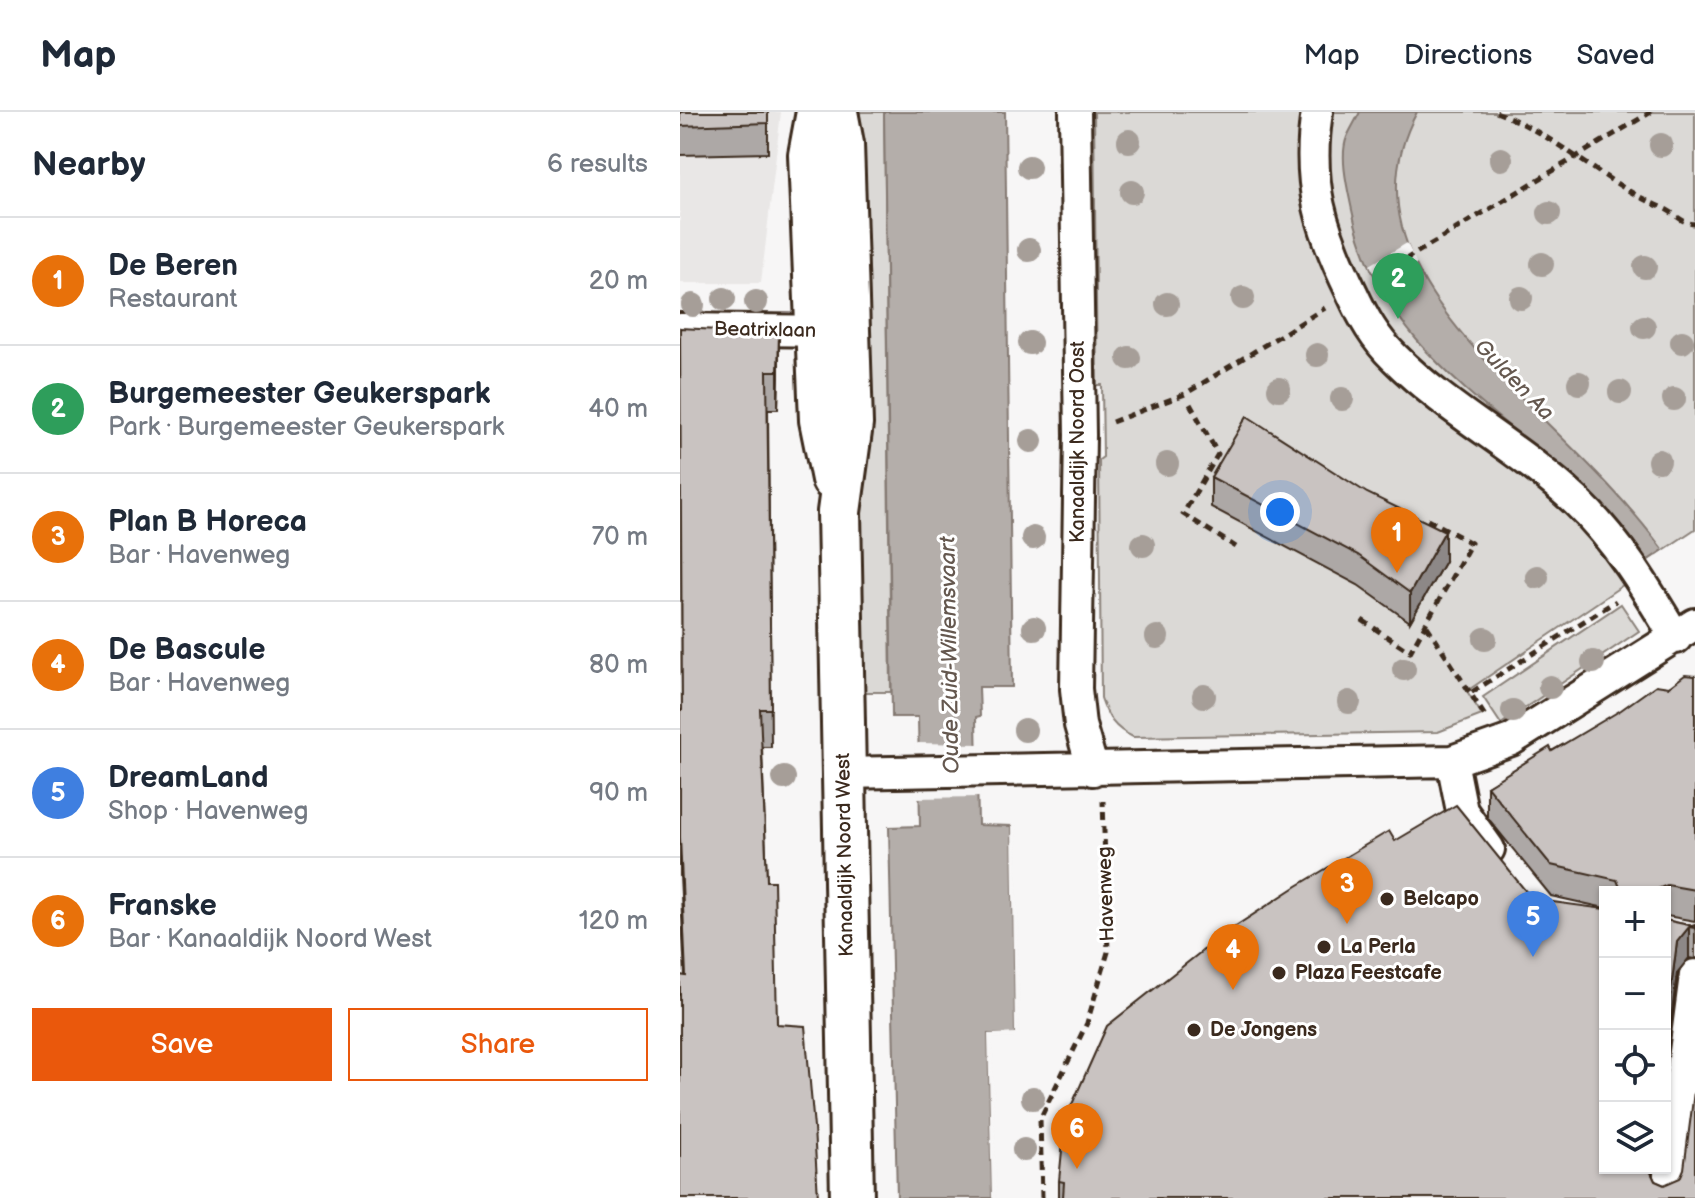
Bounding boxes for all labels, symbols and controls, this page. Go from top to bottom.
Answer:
text: Map [40,33,116,78]
text: Map [1303,39,1360,72]
text: Directions [1404,39,1532,72]
text: Saved [1576,39,1655,72]
text: Nearby [32,144,146,185]
text: 6 results [547,149,648,180]
text: De Beren [108,248,238,284]
pin: 2 [1372,253,1424,319]
text: 1 [53,266,63,297]
text: 20 m [589,266,648,297]
text: Restaurant [108,284,237,315]
street label: Beatrixlaan [714,317,816,343]
water label: Gulden Aa [1469,334,1559,426]
street label: Kanaaldijk Noord Oost [1066,341,1090,543]
text: Burgemeester Geukerspark [108,376,491,412]
text: 2 [50,394,66,425]
text: 40 m [588,394,648,425]
text: Park · Burgemeester Geukerspark [108,412,504,443]
your location [1260,492,1300,532]
text: Plan B Horeca [108,504,307,540]
pin: 1 [1371,507,1423,573]
text: 3 [50,522,66,553]
text: 70 m [591,522,648,553]
water label: Oude Zuid-Willemsvaart [934,535,966,774]
text: Bar · Havenweg [108,540,290,571]
text: De Bascule [108,632,265,668]
text: 4 [50,650,66,681]
text: 80 m [589,650,648,681]
text: Bar · Havenweg [108,668,290,699]
street label: Kanaaldijk Noord West [831,753,859,957]
text: DreamLand [108,760,268,796]
text: 5 [50,778,66,809]
text: 90 m [589,778,648,809]
text: Shop · Havenweg [108,796,308,827]
street label: Havenweg [1092,846,1120,942]
pin: 3 [1321,858,1373,924]
map controls [1599,886,1671,1174]
button: + [1599,886,1671,958]
place label: Belcapo [1403,887,1479,911]
text: Franske [108,888,217,924]
marker: Belcapo [1378,890,1396,908]
pin: 5 [1507,891,1559,957]
text: 6 [50,906,66,937]
text: 120 m [579,906,648,937]
text: Bar · Kanaaldijk Noord West [108,924,432,955]
pin: 4 [1207,924,1259,990]
place label: La Perla [1340,935,1416,959]
marker: La Perla [1315,938,1333,956]
button: − [1599,958,1671,1030]
place label: Plaza Feestcafe [1295,961,1442,985]
marker: Plaza Feestcafe [1270,964,1288,982]
button: Save [32,1008,332,1081]
button: Share [348,1008,648,1081]
place label: De Jongens [1210,1018,1317,1042]
marker: De Jongens [1185,1021,1203,1039]
button: locate [1599,1030,1671,1102]
button: layers [1599,1102,1671,1174]
pin: 6 [1051,1103,1103,1169]

